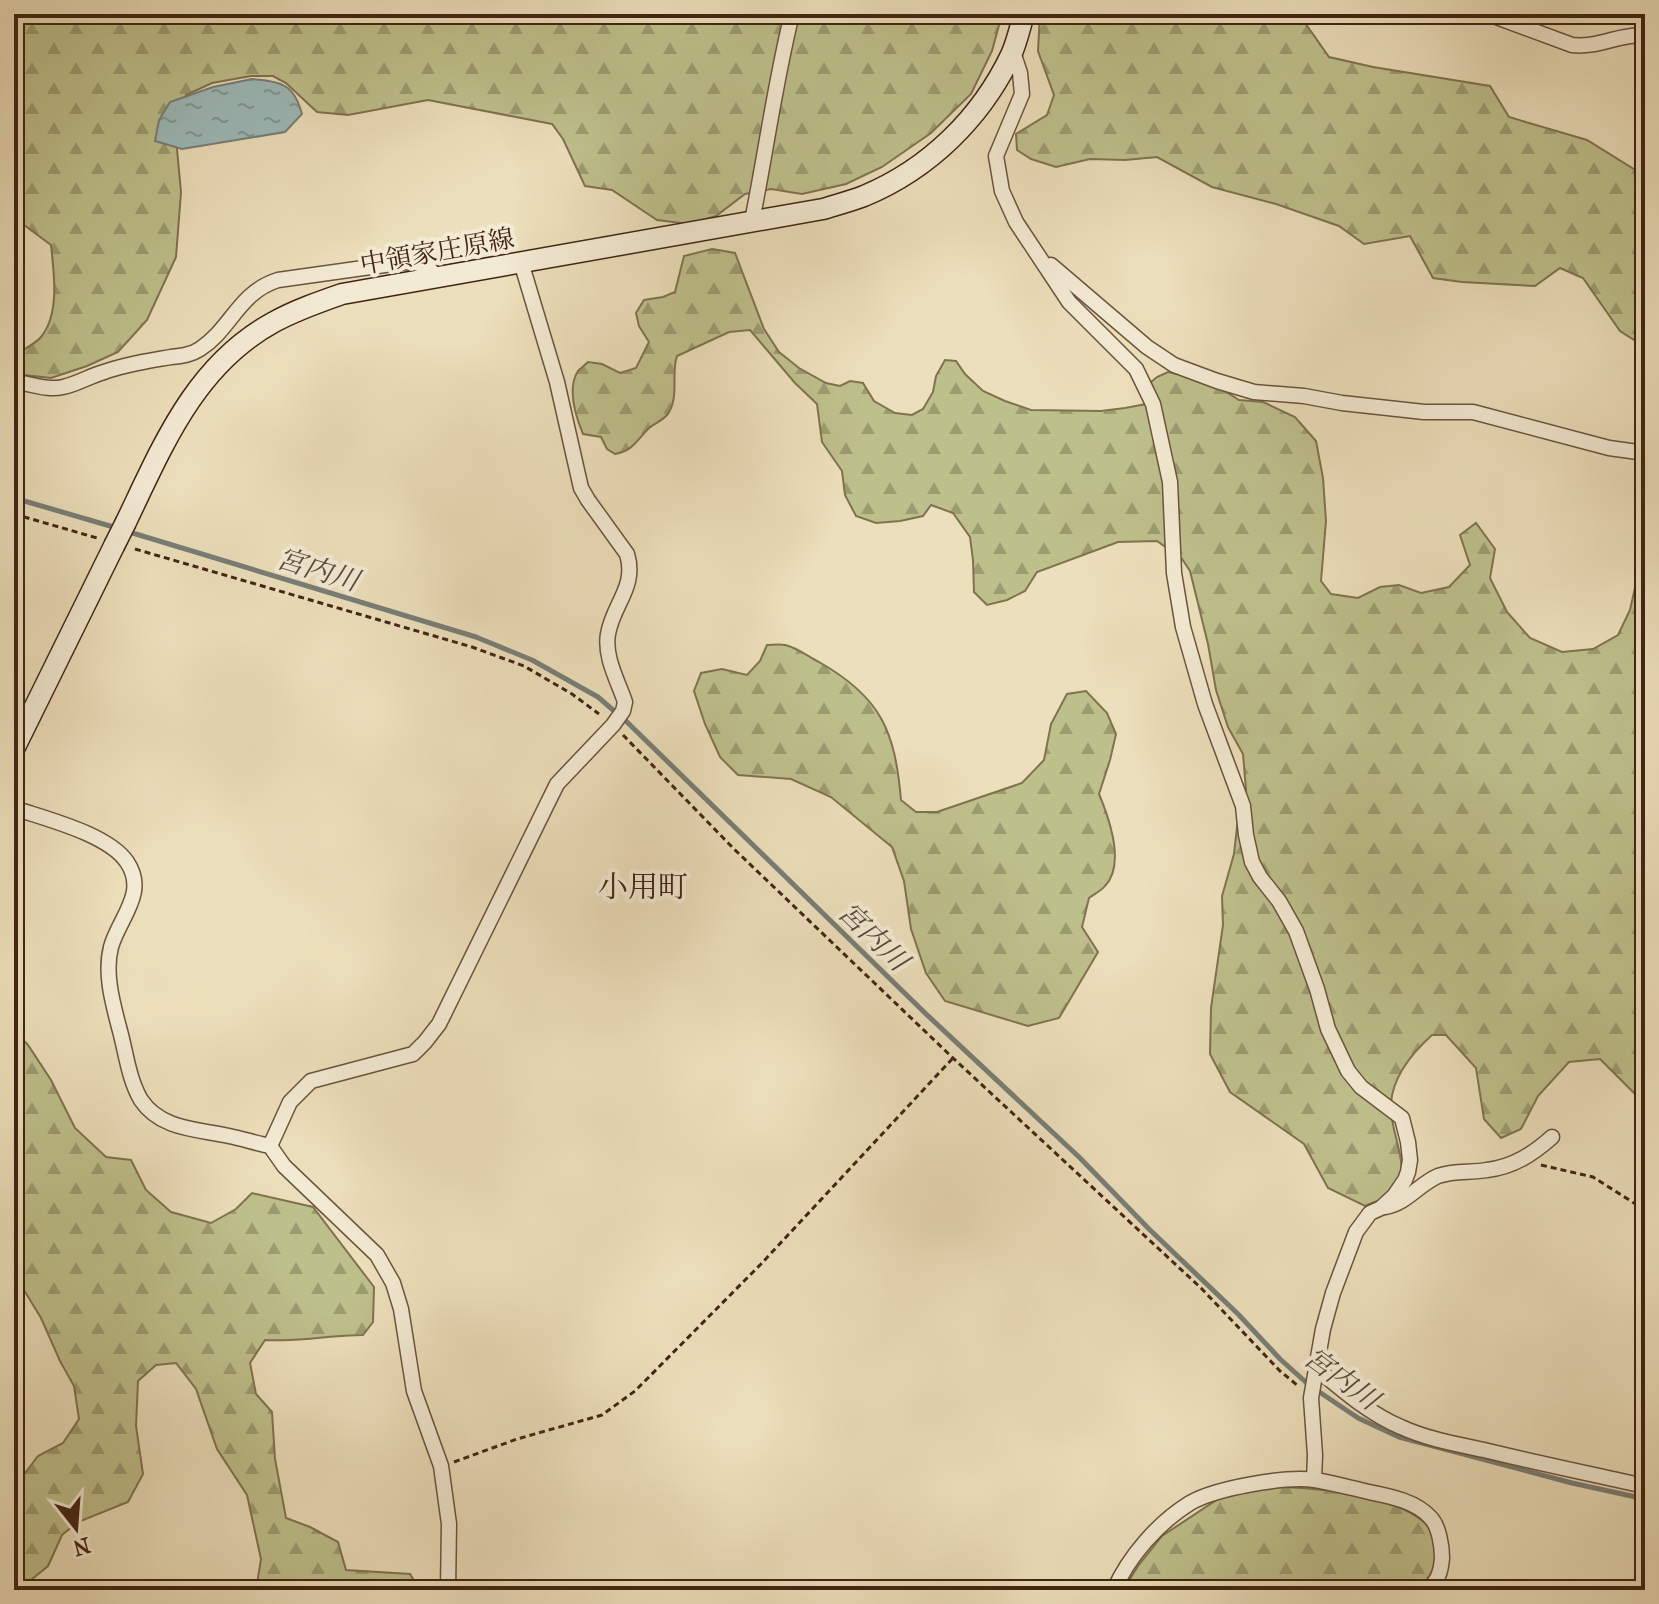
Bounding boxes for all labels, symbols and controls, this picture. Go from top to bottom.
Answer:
street label: 中領家庄原線 [358,223,517,280]
water label: 宮内川 [273,541,366,598]
district label: 小用町 [598,870,688,905]
water label: 宮内川 [832,895,917,979]
water label: 宮内川 [1298,1340,1388,1418]
north arrow [36,1488,116,1568]
text: N [69,1531,93,1561]

